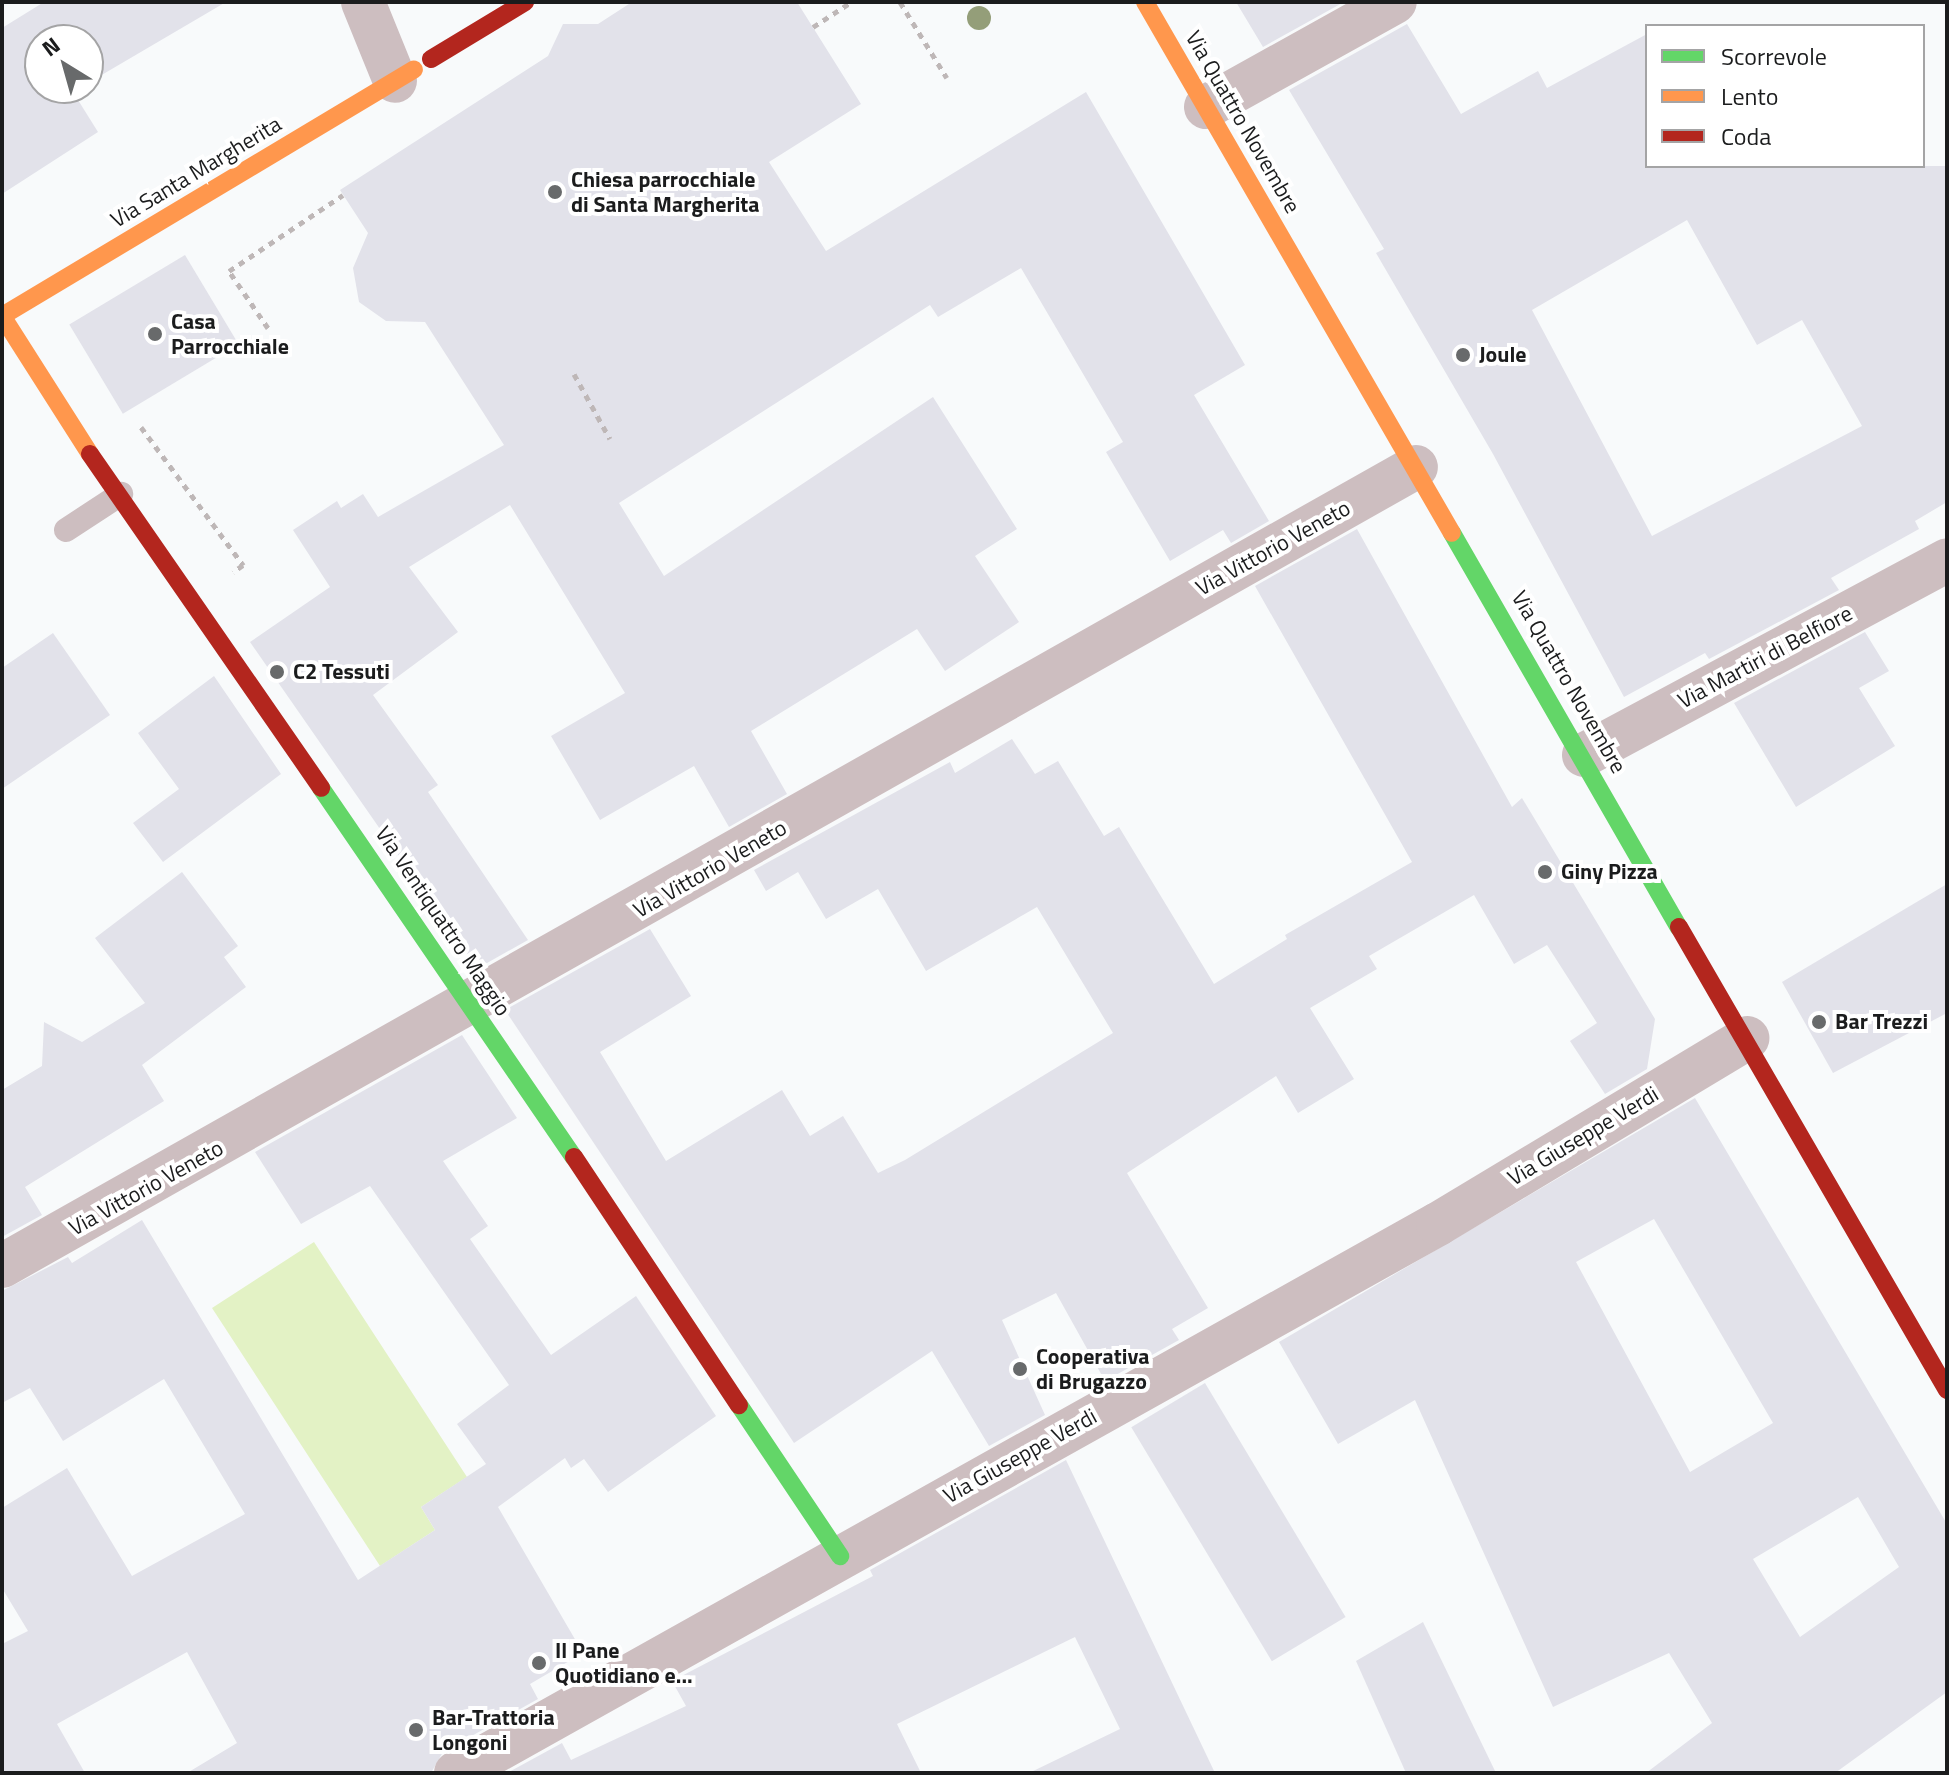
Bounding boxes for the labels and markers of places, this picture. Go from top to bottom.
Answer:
place label: Chiesa parrocchiale di Santa Margherita [571,166,760,218]
marker: Chiesa parrocchiale di Santa Margherita [546,183,564,201]
place label: Casa Parrocchiale [171,308,289,360]
marker: Casa Parrocchiale [146,325,164,343]
place label: Joule [1479,342,1527,368]
marker: Joule [1454,346,1472,364]
place label: C2 Tessuti [293,659,390,685]
marker: C2 Tessuti [268,663,286,681]
place label: Giny Pizza [1561,859,1658,885]
marker: Giny Pizza [1536,863,1554,881]
place label: Bar Trezzi [1835,1009,1928,1035]
marker: Bar Trezzi [1810,1013,1828,1031]
place label: Cooperativa di Brugazzo [1036,1343,1150,1394]
marker: Cooperativa di Brugazzo [1011,1360,1029,1378]
place label: Il Pane Quotidiano e... [555,1637,693,1688]
marker: Il Pane Quotidiano e... [530,1654,548,1672]
place label: Bar-Trattoria Longoni [432,1704,555,1756]
marker: Bar-Trattoria Longoni [407,1721,425,1739]

